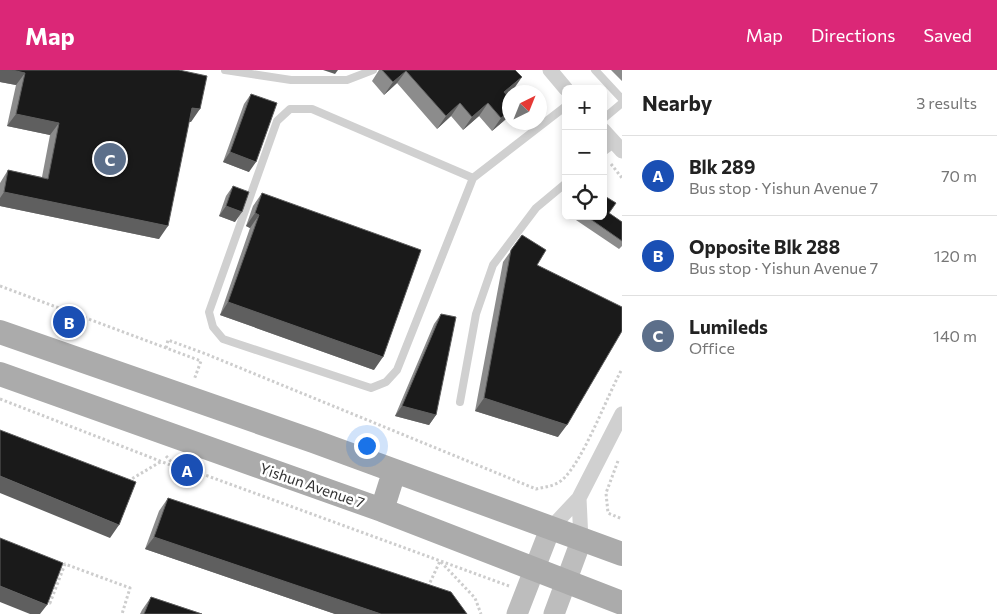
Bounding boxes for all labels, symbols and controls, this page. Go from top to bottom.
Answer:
text: Map [25,21,75,50]
text: Map [746,24,783,46]
text: Directions [811,24,895,46]
text: Saved [923,24,972,46]
north arrow [502,85,547,130]
map controls [562,85,607,220]
button: + [562,85,607,130]
text: Nearby [642,90,712,115]
text: 3 results [916,93,977,112]
button: − [562,130,607,175]
pin: C [94,140,126,178]
text: Blk 289 [689,155,755,178]
text: A [652,166,664,185]
text: 70 m [941,166,977,185]
button: locate [562,175,607,220]
text: Bus stop · Yishun Avenue 7 [689,178,878,197]
text: Opposite Blk 288 [689,235,840,258]
text: B [653,246,663,265]
text: 120 m [934,246,977,265]
text: Bus stop · Yishun Avenue 7 [689,258,878,277]
pin: B [53,303,85,341]
text: Lumileds [689,315,768,338]
text: C [653,326,663,345]
text: 140 m [933,326,977,345]
text: Office [689,338,735,357]
your location [354,433,380,459]
pin: A [171,451,203,489]
street label: Yishun Avenue 7 [258,459,367,511]

